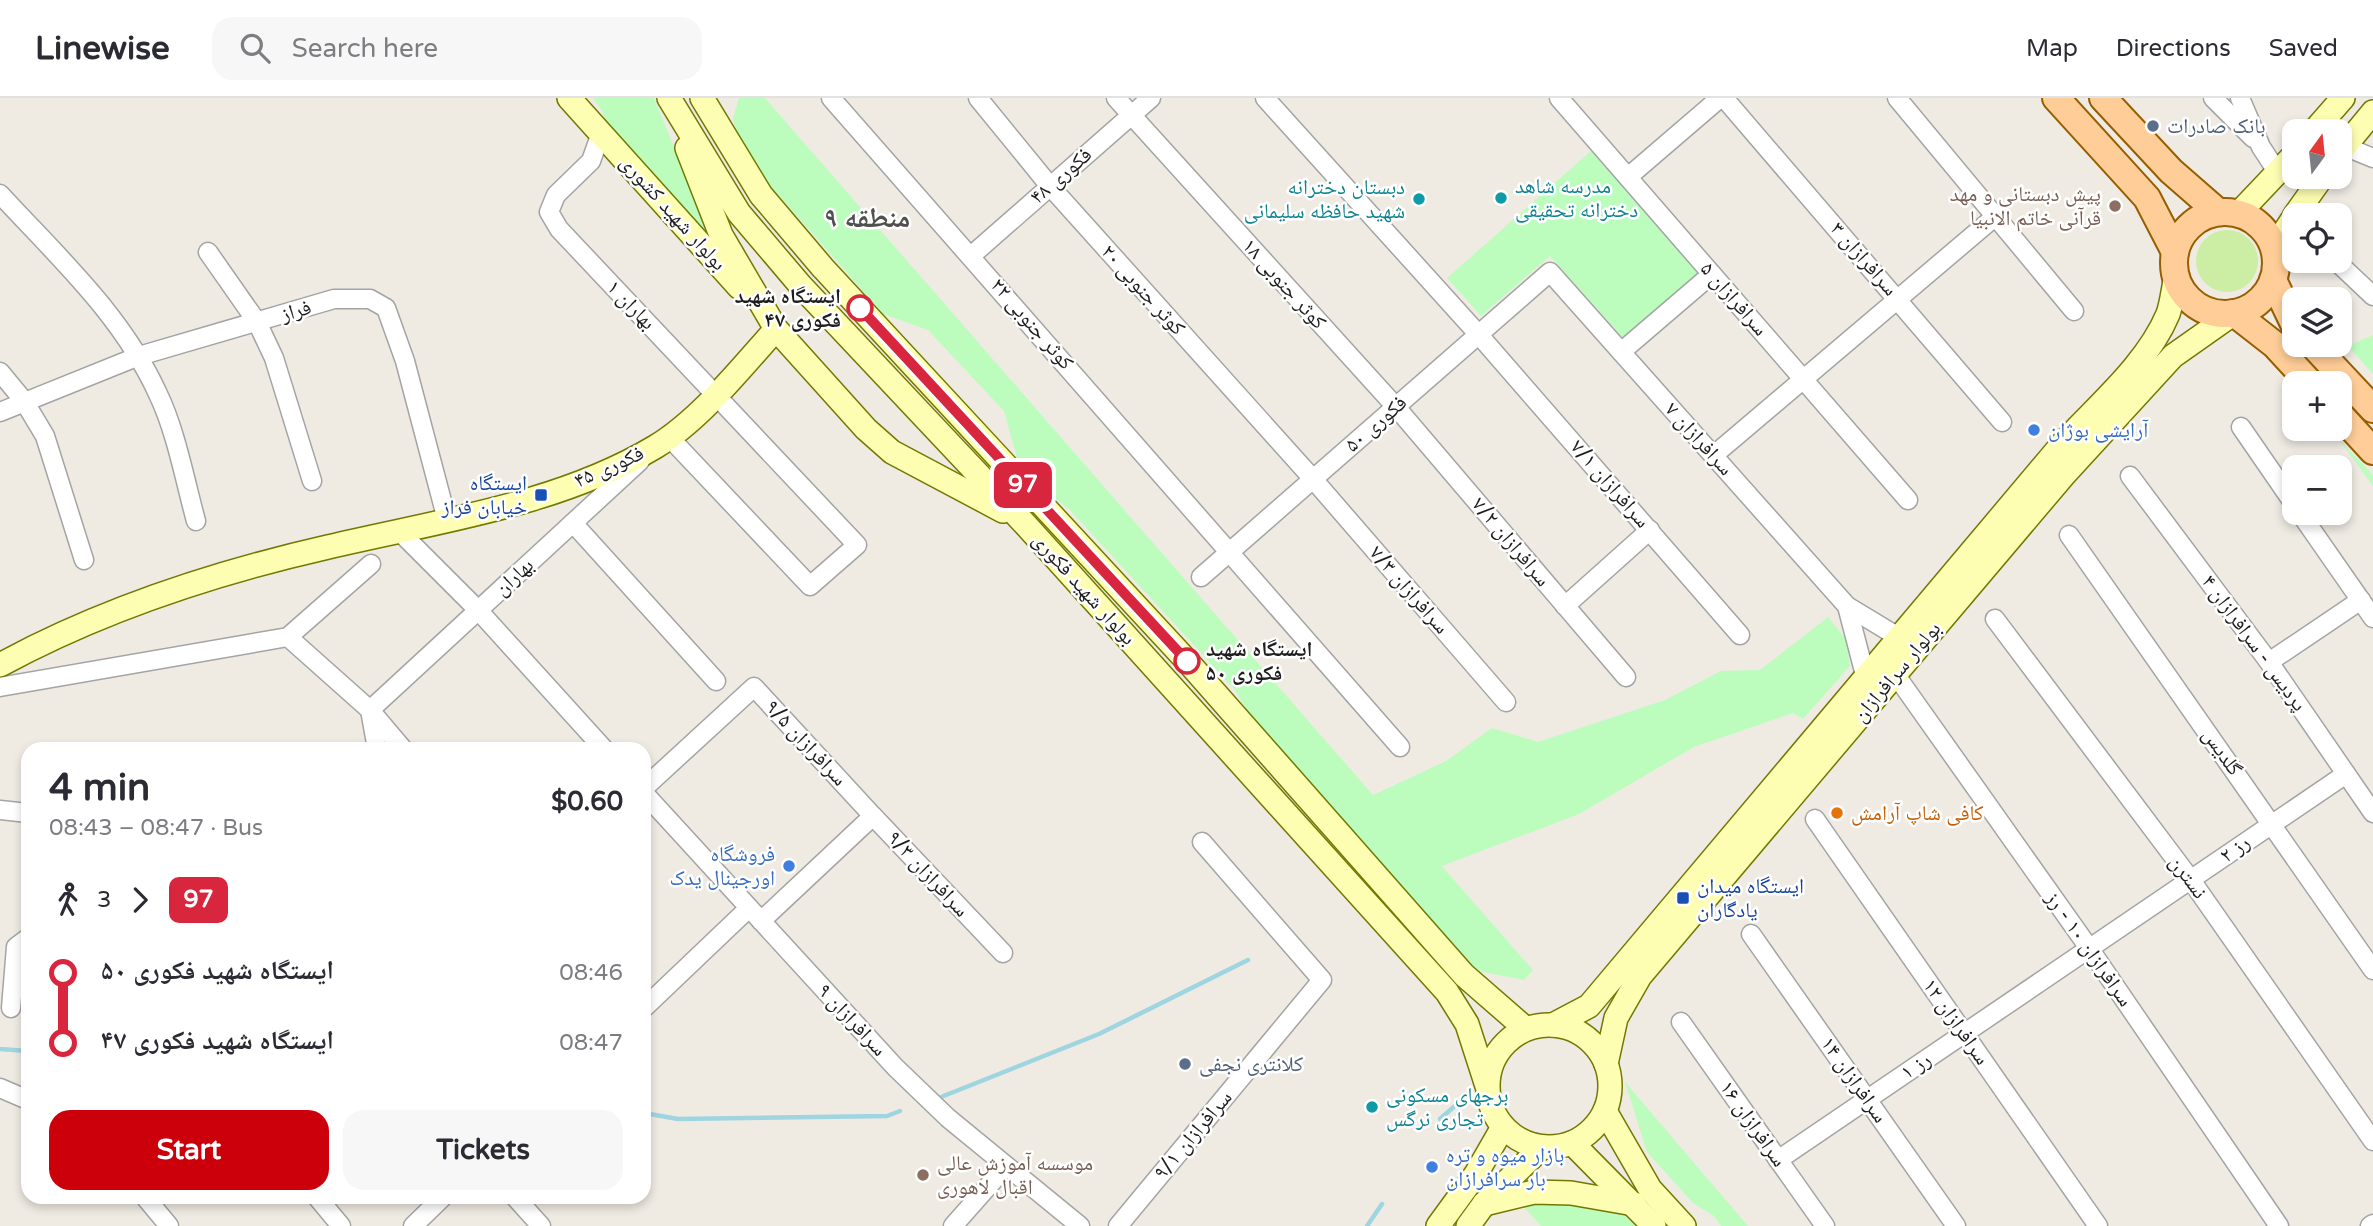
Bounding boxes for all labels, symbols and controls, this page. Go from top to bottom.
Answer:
search box [212,17,702,80]
text: Linewise [35,29,170,68]
icon: search [236,29,274,67]
text: Search here [292,33,438,64]
text: Map [2026,34,2078,63]
text: Directions [2116,34,2231,63]
text: Saved [2269,34,2338,63]
place label: بانک صادرات [2167,114,2265,139]
marker: بانک صادرات [2145,118,2161,134]
north arrow [2282,119,2352,189]
map controls [2282,119,2352,525]
street label: فکوری ۴۸ [1025,142,1097,210]
street label: بولوار شهید کشوری [615,150,731,276]
place label: مدرسه شاهد دخترانه تحقیقی [1515,174,1638,223]
place label: دبستان دخترانه شهید حافظه سلیمانی [1244,175,1405,224]
place label: پیش دبستانی و مهد قرآنی خاتم الانبیا [1950,182,2101,232]
marker: مدرسه شاهد دخترانه تحقیقی [1493,190,1509,206]
marker: دبستان دخترانه شهید حافظه سلیمانی [1411,191,1427,207]
marker: پیش دبستانی و مهد قرآنی خاتم الانبیا [2107,198,2123,214]
district label: منطقه ۹ [824,201,910,235]
button: locate [2282,203,2352,273]
street label: سرافرازان ۳ [1825,217,1903,301]
street label: کوثر جنوبی ۱۸ [1237,233,1331,335]
street label: کوثر جنوبی ۲۰ [1096,239,1190,341]
street label: سرافرازان ۵ [1695,257,1773,341]
street label: کوثر جنوبی ۲۲ [985,273,1079,375]
street label: بهاران ۱ [601,275,661,335]
place label: ایستگاه شهید فکوری ۴۷ [735,284,841,333]
button: layers [2282,287,2352,357]
street label: فراز [277,295,314,327]
marker: ایستگاه شهید فکوری ۴۷ [847,295,873,321]
button: + [2282,371,2352,441]
street label: فکوری ۵۰ [1340,390,1412,458]
street label: سرافرازان ۷ [1660,397,1738,481]
place label: آرایشی بوژان [2048,418,2149,443]
marker: آرایشی بوژان [2026,422,2042,438]
street label: سرافرازان ۷/۱ [1565,435,1655,533]
street label: فکوری ۴۵ [570,441,648,493]
button: − [2282,455,2352,525]
line badge: 97 [992,462,1054,508]
text: 97 [1008,470,1038,499]
place label: ایستگاه خیابان فراز [441,471,527,520]
marker: ایستگاه خیابان فراز [533,487,549,503]
street label: سرافرازان ۷/۲ [1467,492,1555,592]
street label: بولوار شهید فکوری [1027,528,1141,650]
street label: سرافرازان ۷/۳ [1364,541,1454,639]
street label: بهاران [489,553,539,601]
street label: پردیس - سرافرازان ۴ [2196,570,2312,716]
street label: بولوار سرافرازان [1848,617,1946,727]
place label: ایستگاه شهید فکوری ۵۰ [1206,637,1312,686]
marker: ایستگاه شهید فکوری ۵۰ [1174,648,1200,674]
street label: سرافرازان ۹/۵ [760,695,852,791]
street label: گلدیس [2197,723,2247,781]
text: 4 min [49,765,150,811]
text: $0.60 [551,786,623,817]
place label: کافی شاپ آرامش [1851,801,1984,826]
marker: کافی شاپ آرامش [1829,805,1845,821]
text: 08:43 – 08:47 · Bus [49,814,263,842]
street label: سرافرازان ۹/۳ [882,826,974,922]
street label: رز ۲ [2215,830,2255,868]
place label: فروشگاه اورجینال یدک [669,842,775,891]
street label: نسترن [2164,850,2212,904]
marker: فروشگاه اورجینال یدک [781,858,797,874]
place label: ایستگاه میدان یادگاران [1697,874,1804,923]
icon: walk [49,881,87,919]
icon: forward [121,881,159,919]
text: 97 [183,885,214,914]
text: 3 [97,886,111,914]
street label: سرافرازان ۱۰ - رز [2039,886,2138,1011]
marker: ایستگاه میدان یادگاران [1675,890,1691,906]
text: ایستگاه شهید فکوری ۵۰ [101,955,334,986]
text: 08:46 [559,959,623,987]
street label: سرافرازان ۱۲ [1917,974,1995,1070]
street label: سرافرازان ۹ [812,979,892,1061]
text: ایستگاه شهید فکوری ۴۷ [101,1025,334,1056]
text: 08:47 [559,1029,623,1057]
street label: سرافرازان ۱۴ [1815,1032,1893,1128]
street label: رز ۱ [1896,1047,1936,1085]
place label: کلانتری نجفی [1199,1052,1303,1077]
marker: کلانتری نجفی [1177,1056,1193,1072]
street label: سرافرازان ۱۶ [1714,1076,1792,1172]
place label: برجهای مسکونی تجاری نرگس [1386,1083,1509,1132]
street label: سرافرازان ۹/۱ [1149,1085,1237,1185]
marker: برجهای مسکونی تجاری نرگس [1364,1099,1380,1115]
button: Start [49,1110,329,1190]
button: Tickets [343,1110,623,1190]
place label: بازار میوه و تره بار سرافرازان [1446,1143,1564,1192]
place label: موسسه آموزش عالی اقبال لاهوری [937,1151,1093,1200]
marker: بازار میوه و تره بار سرافرازان [1424,1159,1440,1175]
marker: موسسه آموزش عالی اقبال لاهوری [915,1167,931,1183]

